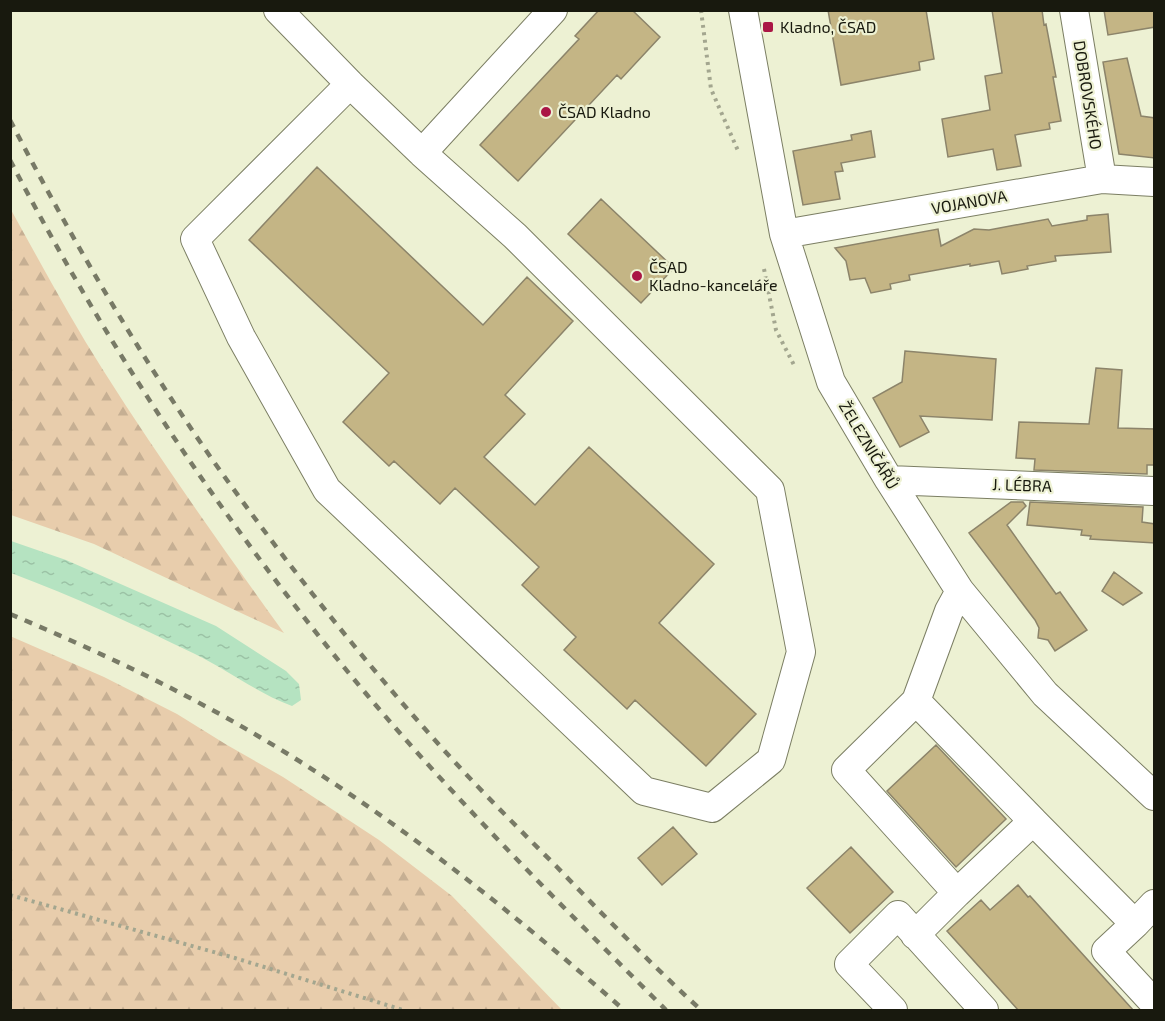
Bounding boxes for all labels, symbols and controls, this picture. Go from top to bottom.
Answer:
place label: Kladno, ČSAD [780,17,876,36]
marker: Kladno, ČSAD [761,20,775,34]
street label: DOBROVSKÉHO [1070,39,1106,151]
place label: ČSAD Kladno [558,102,651,121]
marker: ČSAD Kladno [539,105,553,119]
street label: VOJANOVA [930,186,1008,218]
place label: ČSAD Kladno-kanceláře [649,257,778,294]
marker: ČSAD Kladno-kanceláře [630,269,644,283]
street label: ŽELEZNIČÁŘŮ [836,397,903,492]
street label: J. LÉBRA [992,474,1052,495]

